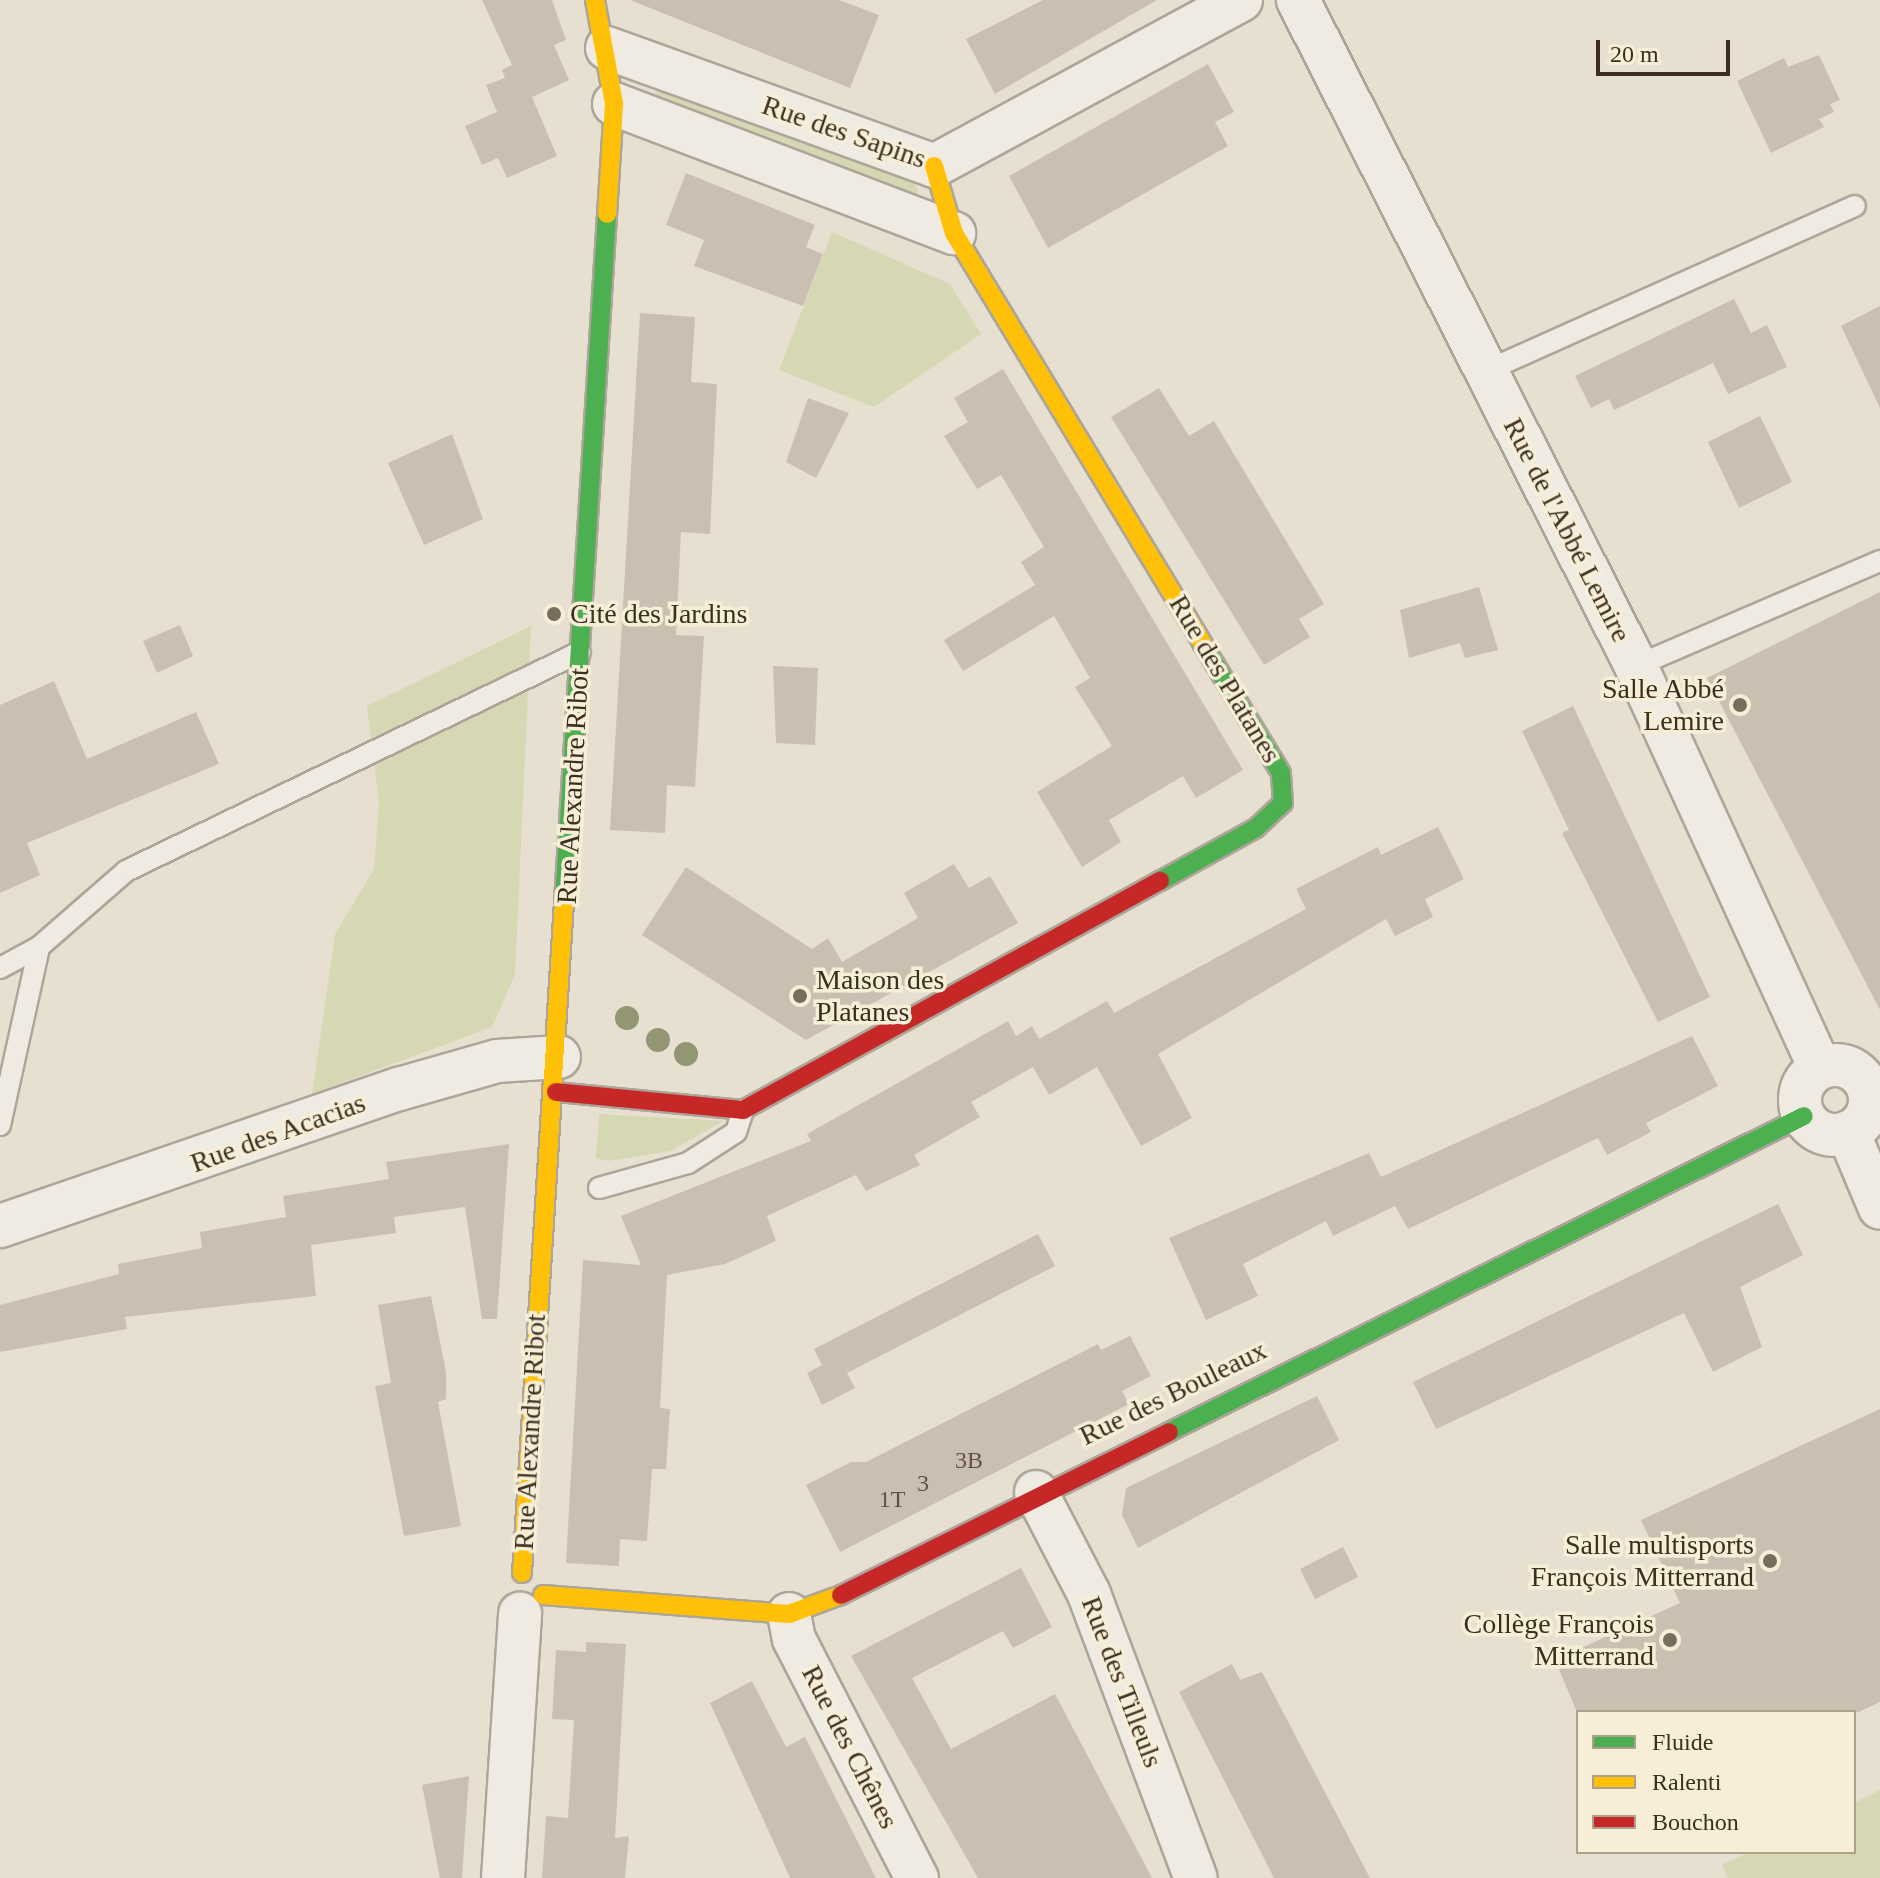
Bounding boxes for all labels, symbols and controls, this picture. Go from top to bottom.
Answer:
scale bar [1600,24,1734,74]
text: 20 m [1610,41,1659,67]
street label: Rue des Sapins [758,88,930,176]
street label: Rue de l'Abbé Lemire [1496,412,1638,648]
street label: Rue des Platanes [1162,589,1288,769]
place label: Cité des Jardins [570,597,747,631]
marker: Cité des Jardins [545,605,563,623]
street label: Rue Alexandre Ribot [550,666,596,906]
place label: Salle Abbé Lemire [1600,672,1724,738]
marker: Salle Abbé Lemire [1731,696,1749,714]
place label: Maison des Platanes [816,963,944,1029]
marker: Maison des Platanes [791,987,809,1005]
street label: Rue des Acacias [185,1086,371,1180]
street label: Rue Alexandre Ribot [507,1312,553,1552]
street label: Rue des Bouleaux [1074,1333,1272,1453]
house number: 3B [955,1447,983,1475]
house number: 3 [917,1470,929,1498]
house number: 1T [879,1486,905,1514]
place label: Salle multisports François Mitterrand [1531,1528,1754,1594]
marker: Salle multisports François Mitterrand [1761,1552,1779,1570]
street label: Rue des Tilleuls [1074,1591,1170,1773]
place label: Collège François Mitterrand [1463,1607,1654,1673]
marker: Collège François Mitterrand [1661,1631,1679,1649]
street label: Rue des Chênes [794,1660,906,1834]
legend [1576,1710,1856,1854]
text: Fluide [1652,1729,1713,1755]
text: Ralenti [1652,1769,1721,1795]
text: Bouchon [1652,1809,1739,1835]

